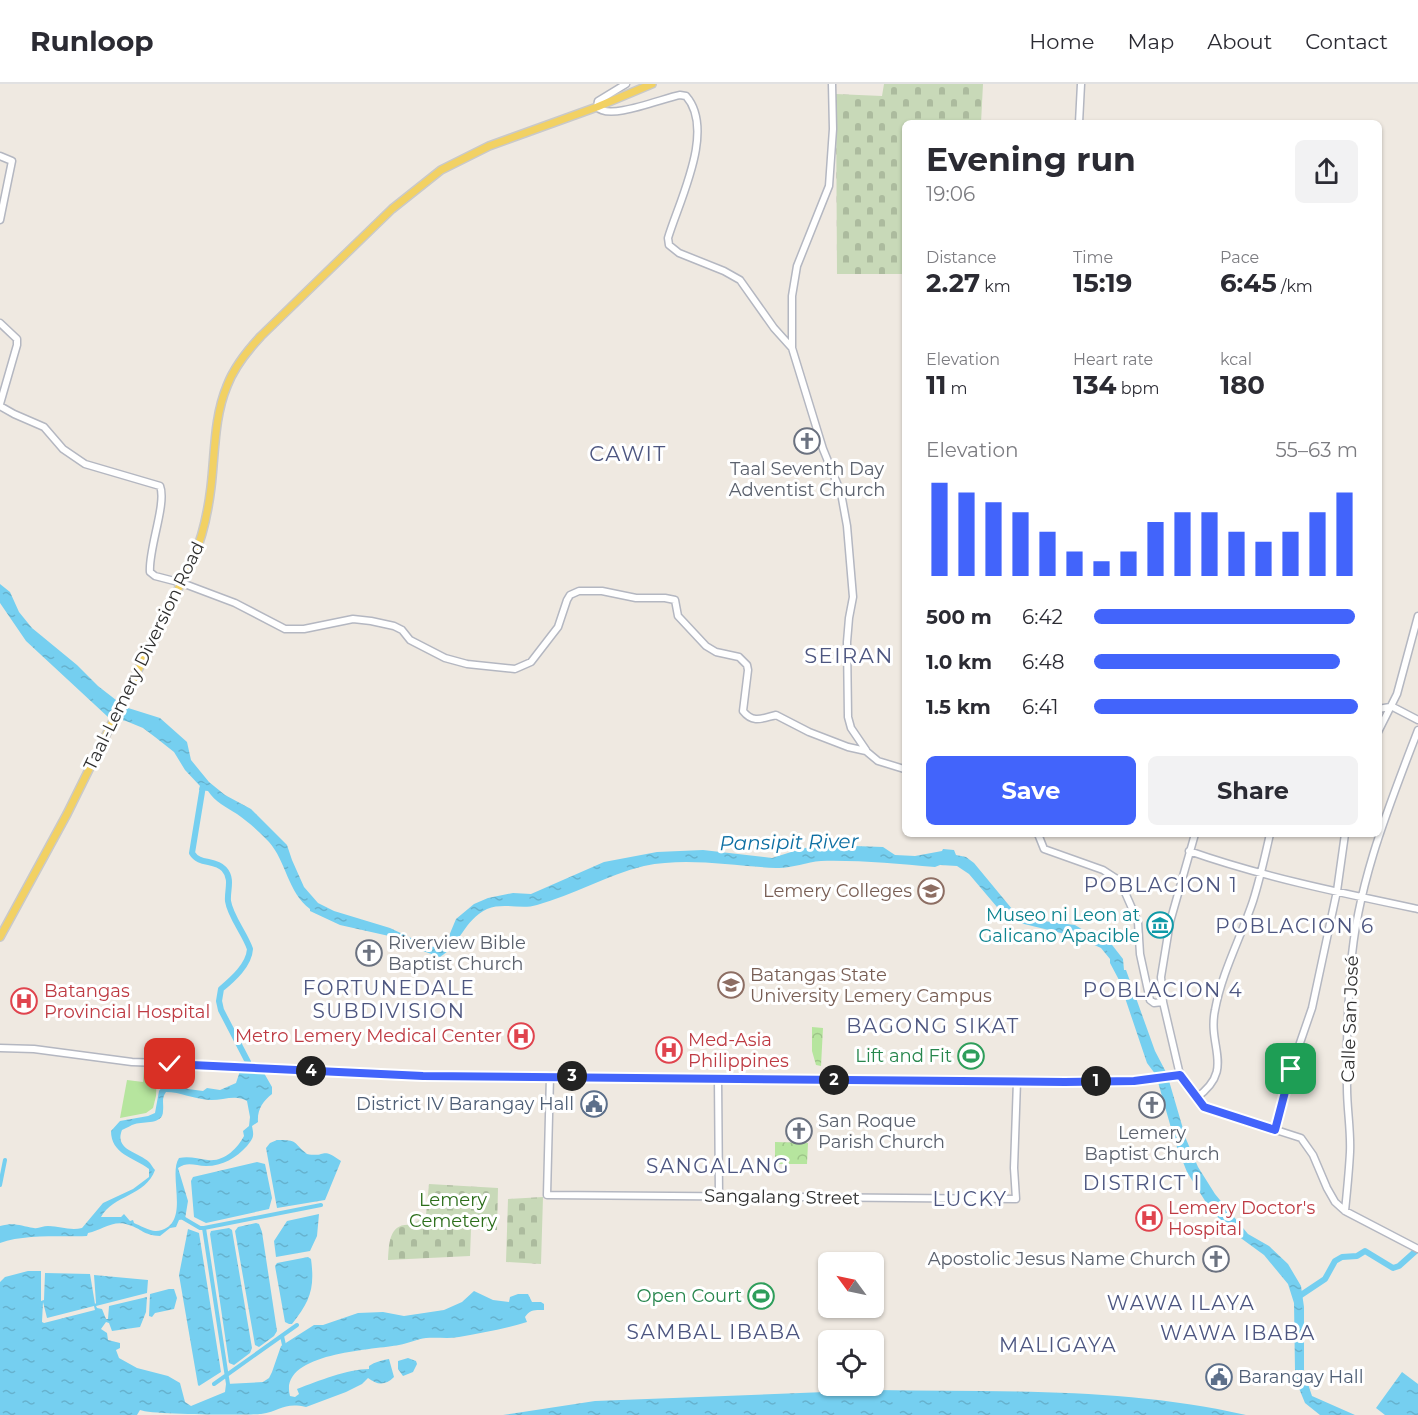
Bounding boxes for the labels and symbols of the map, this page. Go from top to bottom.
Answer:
church icon: Taal Seventh Day Adventist Church [792,426,822,456]
district label: CAWIT [589,441,667,466]
place label: Taal Seventh Day Adventist Church [729,458,885,501]
street label: Taal-Lemery Diversion Road [79,538,209,774]
district label: SEIRAN [804,643,894,668]
water label: Pansipit River [719,829,860,855]
district label: POBLACION 1 [1084,873,1238,897]
school or university icon: Lemery Colleges [916,876,946,906]
place label: Lemery Colleges [763,880,912,902]
place label: Museo ni Leon at Galicano Apacible [978,904,1140,947]
museum icon: Museo ni Leon at Galicano Apacible [1145,910,1175,940]
district label: POBLACION 6 [1215,914,1375,938]
place label: Riverview Bible Baptist Church [388,932,526,975]
church icon: Riverview Bible Baptist Church [354,938,384,968]
street label: Calle San José [1337,955,1363,1083]
place label: Batangas State University Lemery Campus [750,964,992,1007]
school or university icon: Batangas State University Lemery Campus [716,970,746,1000]
district label: FORTUNEDALE SUBDIVISION [303,976,475,1023]
district label: POBLACION 4 [1083,978,1243,1002]
place label: Batangas Provincial Hospital [44,980,210,1023]
hospital icon: Batangas Provincial Hospital [9,986,39,1016]
district label: BAGONG SIKAT [846,1014,1020,1038]
hospital icon: Metro Lemery Medical Center [506,1021,536,1051]
place label: Metro Lemery Medical Center [235,1025,502,1047]
place label: Med-Asia Philippines [688,1029,789,1072]
hospital icon: Med-Asia Philippines [654,1035,684,1065]
pin [144,1038,195,1089]
sports icon: Lift and Fit [956,1041,986,1071]
pin [1265,1043,1316,1094]
place label: Lift and Fit [855,1045,952,1067]
pin: 4 [296,1056,326,1086]
pin: 3 [557,1061,587,1091]
pin: 2 [819,1065,849,1095]
pin: 1 [1081,1066,1111,1096]
public building icon: District IV Barangay Hall [579,1089,609,1119]
church icon: Lemery Baptist Church [1137,1090,1167,1120]
place label: District IV Barangay Hall [356,1093,574,1115]
place label: San Roque Parish Church [818,1110,945,1153]
church icon: San Roque Parish Church [784,1116,814,1146]
place label: Lemery Baptist Church [1084,1122,1220,1165]
district label: SANGALANG [646,1154,790,1178]
district label: DISTRICT I [1083,1171,1201,1195]
street label: Sangalang Street [704,1185,860,1209]
district label: LUCKY [932,1187,1008,1211]
park label: Lemery Cemetery [409,1189,497,1232]
place label: Lemery Doctor's Hospital [1168,1197,1315,1240]
hospital icon: Lemery Doctor's Hospital [1134,1203,1164,1233]
church icon: Apostolic Jesus Name Church [1201,1244,1231,1274]
place label: Apostolic Jesus Name Church [928,1248,1196,1270]
north arrow [818,1252,884,1318]
sports icon: Open Court [746,1281,776,1311]
place label: Open Court [636,1285,742,1307]
district label: WAWA ILAYA [1107,1291,1255,1315]
district label: SAMBAL IBABA [627,1320,801,1344]
district label: WAWA IBABA [1160,1321,1316,1345]
district label: MALIGAYA [999,1333,1117,1357]
public building icon: Barangay Hall [1204,1362,1234,1392]
place label: Barangay Hall [1238,1366,1363,1388]

